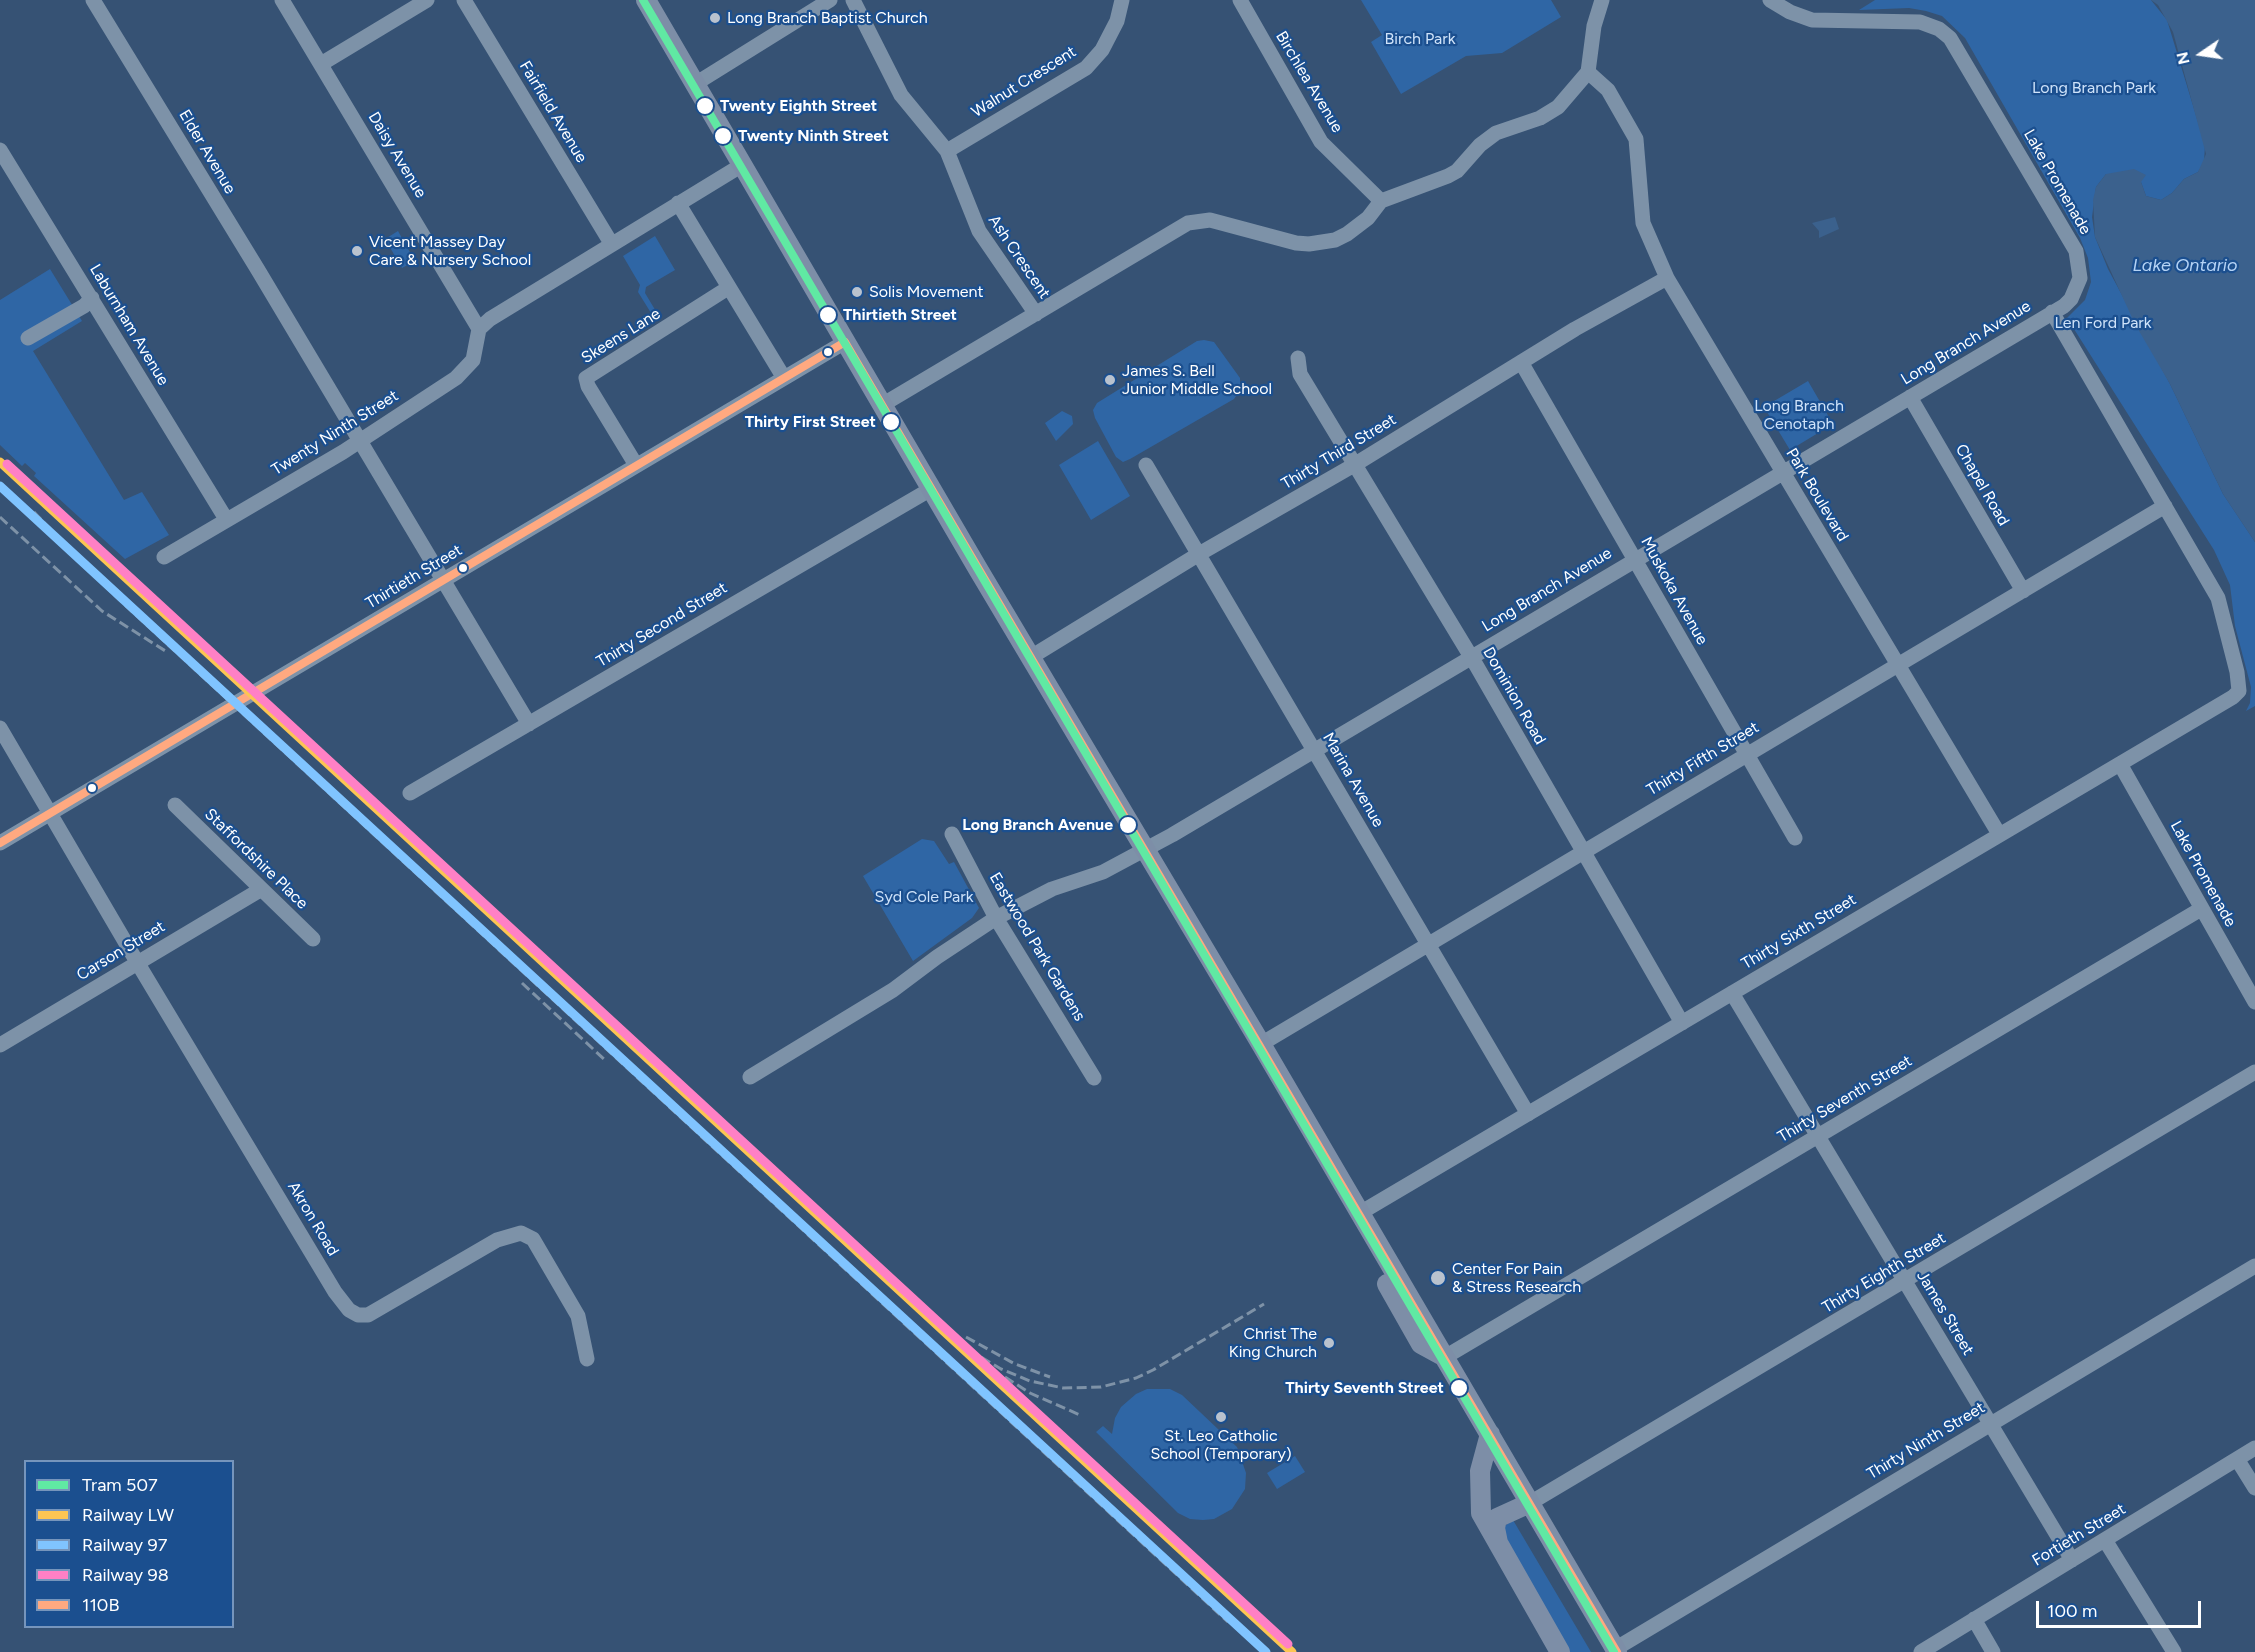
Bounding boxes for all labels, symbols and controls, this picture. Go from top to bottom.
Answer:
place label: Long Branch Baptist Church [727,8,928,28]
marker: Long Branch Baptist Church [708,11,722,25]
north arrow [2171,24,2231,84]
street label: Birchlea Avenue [1271,28,1347,136]
park label: Birch Park [1385,29,1455,49]
street label: Walnut Crescent [968,42,1080,122]
text: N [2172,50,2194,66]
street label: Fairfield Avenue [515,58,591,166]
park label: Long Branch Park [2032,78,2156,98]
marker: Twenty Eighth Street [695,96,715,116]
place label: Twenty Eighth Street [720,96,877,116]
street label: Elder Avenue [174,107,240,197]
street label: Daisy Avenue [364,109,430,201]
marker: Twenty Ninth Street [713,126,733,146]
place label: Twenty Ninth Street [738,126,889,146]
street label: Lake Promenade [2019,126,2095,238]
street label: Ash Crescent [984,212,1054,302]
place label: Vicent Massey Day Care & Nursery School [369,232,531,270]
marker: Vicent Massey Day Care & Nursery School [350,244,364,258]
water label: Lake Ontario [2132,255,2238,277]
street label: Laburnham Avenue [85,261,173,389]
place label: Solis Movement [869,282,984,302]
marker: Solis Movement [850,285,864,299]
street label: Long Branch Avenue [1898,297,2034,389]
street label: Skeens Lane [578,304,664,368]
marker: Thirtieth Street [818,305,838,325]
place label: Thirtieth Street [843,305,957,325]
park label: Len Ford Park [2055,313,2151,333]
unlabelled marker [822,346,834,358]
place label: James S. Bell Junior Middle School [1122,361,1272,399]
marker: James S. Bell Junior Middle School [1103,373,1117,387]
street label: Twenty Ninth Street [268,386,402,480]
park label: Long Branch Cenotaph [1754,396,1844,434]
street label: Thirty Third Street [1278,410,1400,494]
place label: Thirty First Street [745,412,876,432]
marker: Thirty First Street [881,412,901,432]
street label: Chapel Road [1951,441,2013,529]
street label: Park Boulevard [1782,445,1852,545]
street label: Muskoka Avenue [1636,534,1712,648]
street label: Thirtieth Street [362,541,466,613]
street label: Long Branch Avenue [1479,544,1615,636]
unlabelled marker [457,562,469,574]
street label: Thirty Second Street [593,578,731,672]
street label: Dominion Road [1478,644,1550,748]
street label: Thirty Fifth Street [1643,718,1763,800]
street label: Marina Avenue [1318,729,1388,831]
unlabelled marker [86,782,98,794]
street label: Staffordshire Place [200,805,312,913]
place label: Long Branch Avenue [962,815,1113,835]
marker: Long Branch Avenue [1118,815,1138,835]
street label: Lake Promenade [2166,818,2240,930]
street label: Eastwood Park Gardens [985,869,1089,1025]
park label: Syd Cole Park [875,887,973,907]
street label: Thirty Sixth Street [1738,890,1860,974]
street label: Carson Street [73,917,169,985]
street label: Thirty Seventh Street [1774,1051,1916,1147]
street label: Akron Road [283,1178,343,1260]
street label: Thirty Eighth Street [1819,1229,1949,1317]
place label: Center For Pain & Stress Research [1452,1259,1581,1297]
street label: James Street [1912,1267,1978,1359]
marker: Center For Pain & Stress Research [1429,1269,1447,1287]
place label: Christ The King Church [1229,1324,1317,1362]
marker: Christ The King Church [1322,1336,1336,1350]
place label: Thirty Seventh Street [1285,1378,1444,1398]
marker: Thirty Seventh Street [1449,1378,1469,1398]
street label: Thirty Ninth Street [1864,1398,1988,1484]
marker: St. Leo Catholic School (Temporary) [1214,1410,1228,1424]
place label: St. Leo Catholic School (Temporary) [1150,1426,1292,1464]
legend [24,1460,234,1628]
text: Tram 507 [82,1474,158,1496]
street label: Fortieth Street [2029,1500,2129,1570]
text: Railway LW [82,1504,174,1526]
text: Railway 97 [82,1534,167,1556]
text: Railway 98 [82,1564,169,1586]
scale bar [2039,1589,2204,1627]
text: 110B [82,1594,119,1616]
text: 100 m [2047,1600,2097,1622]

